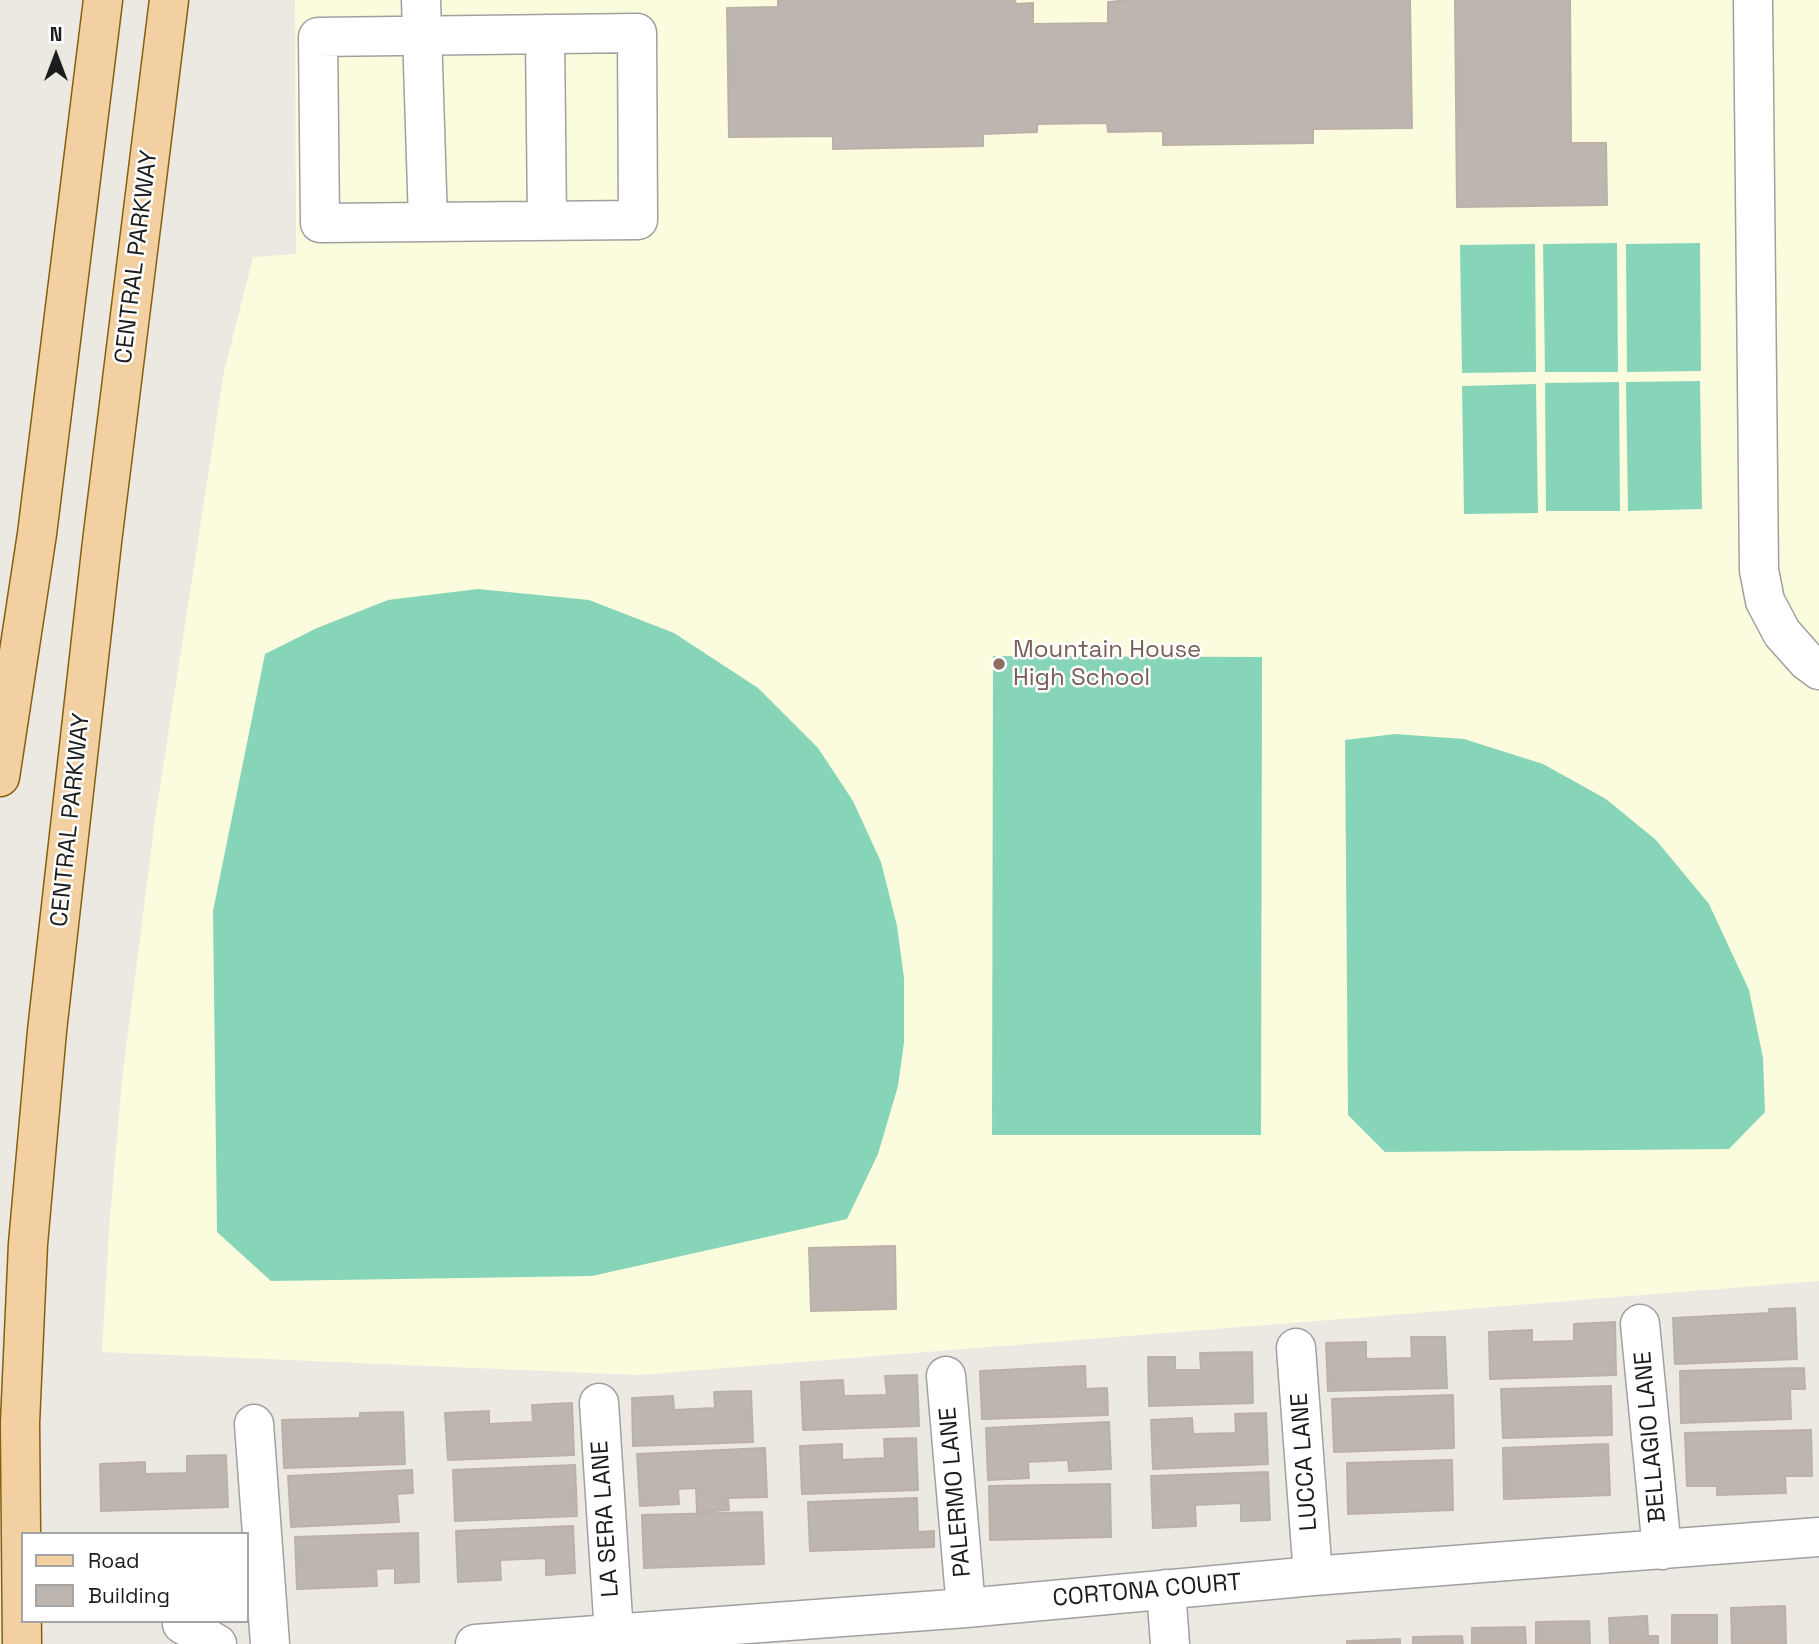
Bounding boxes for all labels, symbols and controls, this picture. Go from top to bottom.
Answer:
north arrow [21,21,91,91]
text: N [50,22,62,47]
street label: CENTRAL PARKWAY [110,149,164,365]
place label: Mountain House High School [1013,636,1201,692]
marker: Mountain House High School [991,656,1007,672]
street label: CENTRAL PARKWAY [45,712,97,928]
street label: BELLAGIO LANE [1629,1350,1673,1524]
street label: LUCCA LANE [1286,1392,1324,1532]
street label: PALERMO LANE [934,1406,978,1578]
street label: LA SERA LANE [586,1440,626,1598]
legend [21,1532,248,1623]
text: Road [88,1547,140,1574]
street label: CORTONA COURT [1051,1568,1243,1614]
text: Building [88,1582,170,1609]

